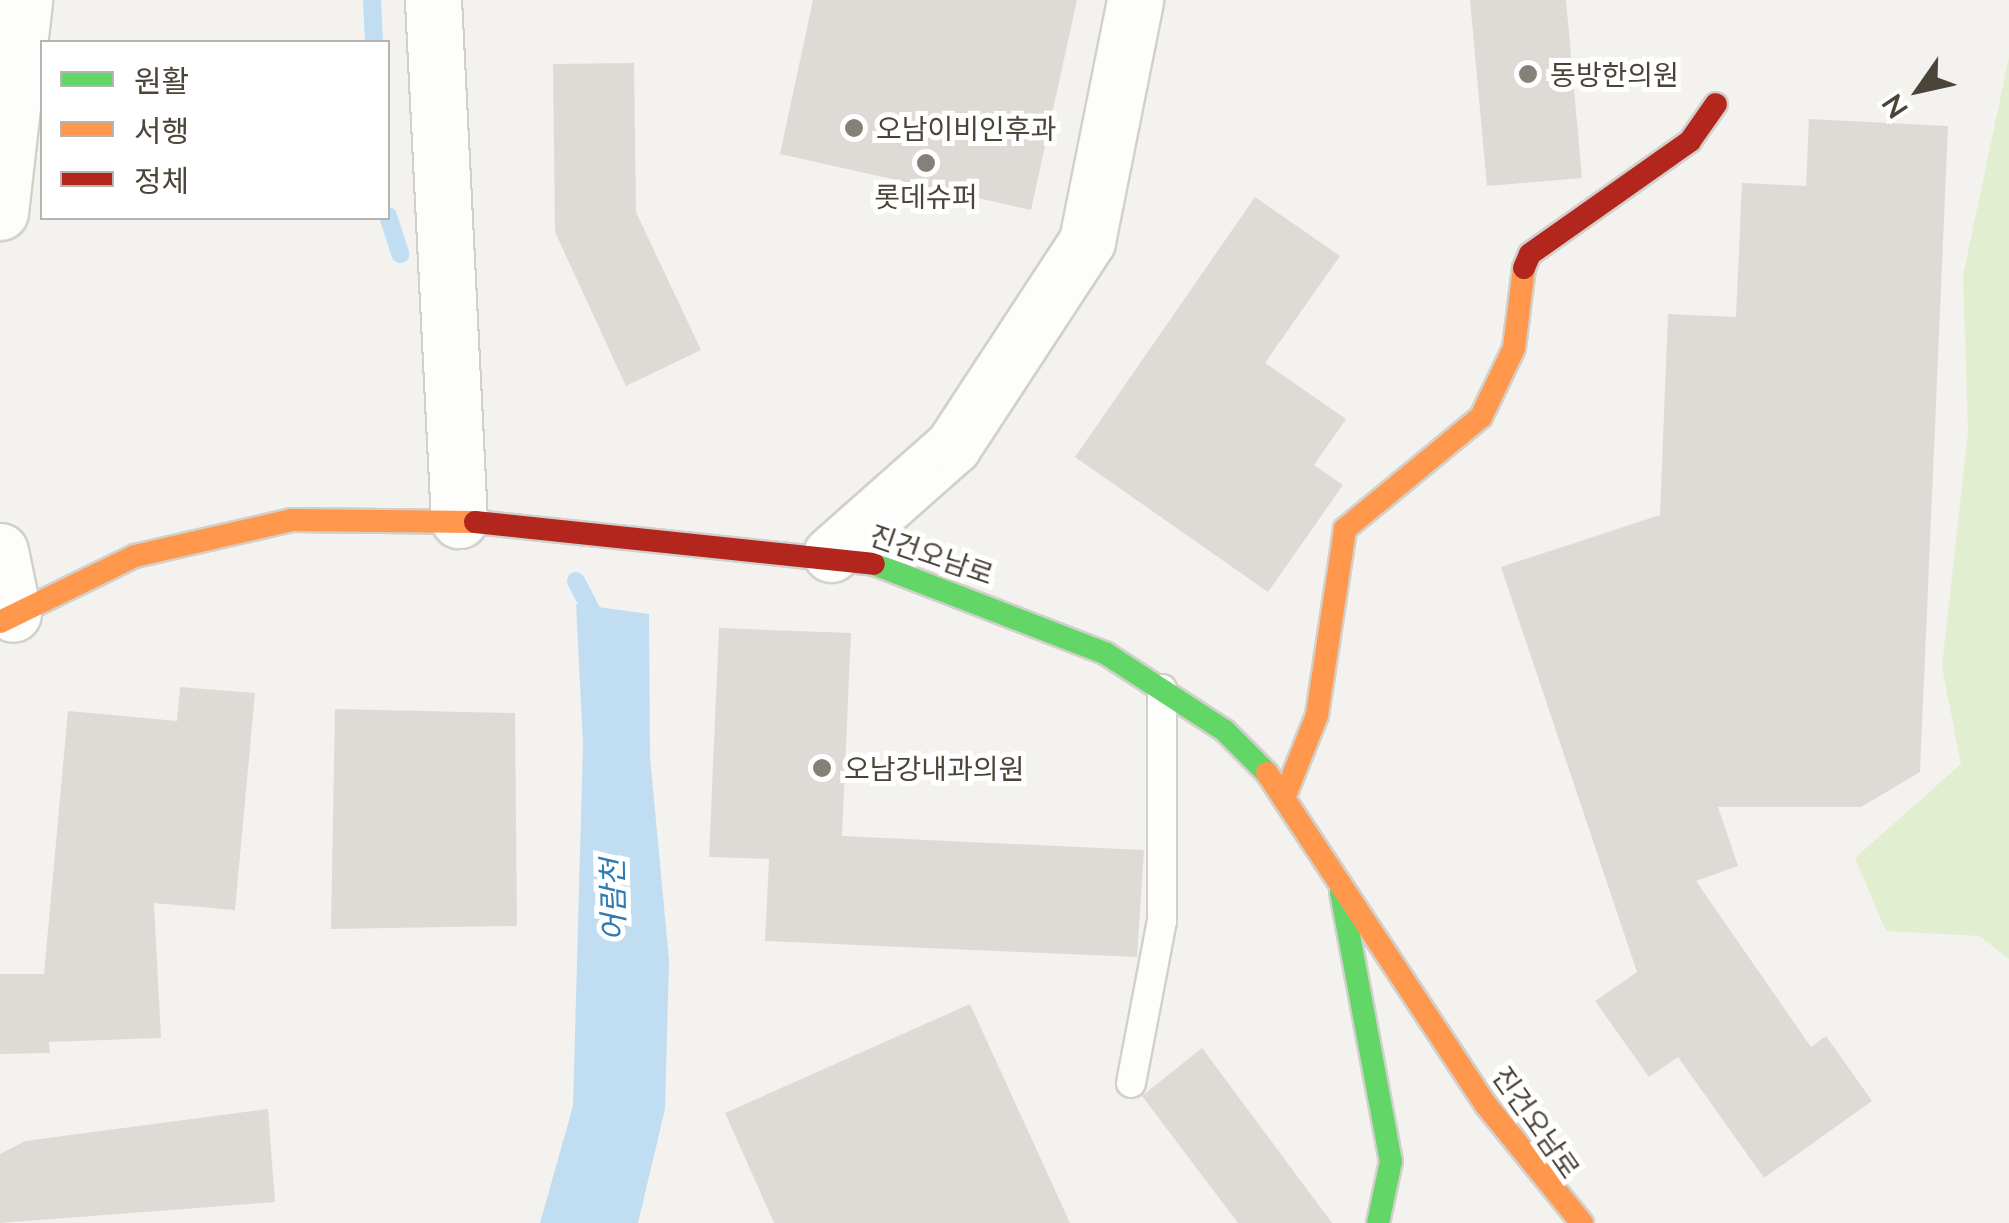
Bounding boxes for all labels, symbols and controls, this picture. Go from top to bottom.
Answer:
legend [40,40,390,220]
north arrow [1869,40,1969,140]
place label: 동방한의원 [1550,57,1679,91]
marker: 동방한의원 [1515,61,1541,87]
text: 원활 [134,62,189,98]
text: N [1874,88,1914,125]
place label: 오남이비인후과 [876,111,1056,145]
text: 서행 [134,112,189,148]
marker: 오남이비인후과 [841,115,867,141]
marker: 롯데슈퍼 [915,152,937,174]
text: 정체 [134,162,189,198]
place label: 롯데슈퍼 [874,179,978,213]
street label: 진건오남로 [866,517,998,591]
place label: 오남강내과의원 [844,751,1024,785]
marker: 오남강내과의원 [809,755,835,781]
water label: 어람천 [593,858,631,942]
street label: 진건오남로 [1486,1060,1588,1184]

